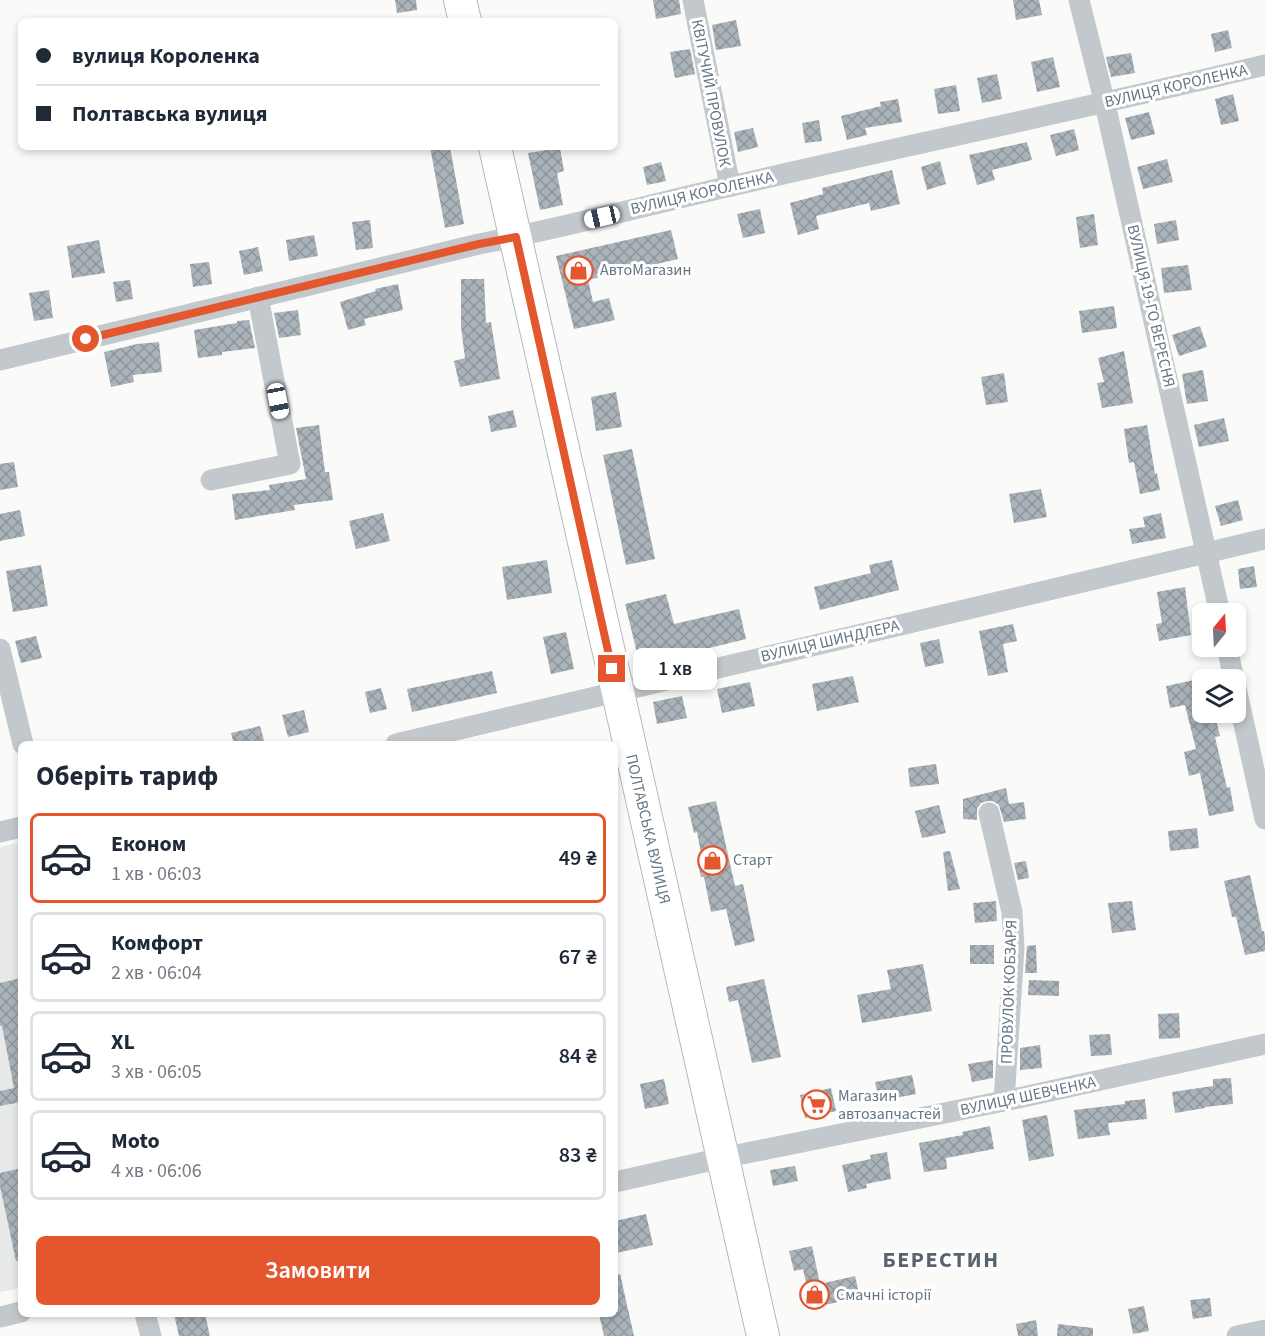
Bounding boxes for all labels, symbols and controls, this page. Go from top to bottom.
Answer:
street label: КВІТУЧИЙ ПРОВУЛОК [686,17,736,169]
text: вулиця Короленка [72,40,260,72]
street label: ВУЛИЦЯ КОРОЛЕНКА [1102,59,1250,113]
text: Полтавська вулиця [72,98,268,130]
street label: ВУЛИЦЯ КОРОЛЕНКА [628,166,776,220]
car [582,204,622,230]
street label: ВУЛИЦЯ 19-ГО ВЕРЕСНЯ [1122,223,1180,389]
shop icon: АвтоМагазин [563,254,595,286]
place label: АвтоМагазин [600,259,691,281]
route start [72,325,99,352]
car [266,382,290,420]
north arrow [1192,603,1246,657]
map controls [1192,603,1246,723]
street label: ВУЛИЦЯ ШИНДЛЕРА [759,614,902,668]
callout: 1 хв [633,648,717,690]
route end [598,655,625,682]
text: 1 хв [658,655,692,683]
button: layers [1192,669,1246,723]
street label: ПОЛТАВСЬКА ВУЛИЦЯ [620,752,676,906]
text: Оберіть тариф [36,757,218,796]
text: Економ [111,828,186,860]
icon: car [39,831,93,885]
text: 49 ₴ [559,842,597,874]
shop icon: Старт [696,844,728,876]
place label: Старт [733,849,773,871]
text: 1 хв · 06:03 [111,860,202,888]
street label: ПРОВУЛОК КОБЗАРЯ [995,919,1023,1065]
text: Комфорт [111,927,203,959]
icon: car [39,930,93,984]
text: 67 ₴ [559,941,597,973]
text: 2 хв · 06:04 [111,959,202,987]
text: XL [111,1026,135,1058]
icon: car [39,1029,93,1083]
text: 84 ₴ [559,1040,597,1072]
text: 3 хв · 06:05 [111,1058,202,1086]
street label: ВУЛИЦЯ ШЕВЧЕНКА [958,1071,1098,1121]
place label: Магазин автозапчастей [838,1085,941,1125]
supermarket icon: Магазин автозапчастей [801,1089,833,1121]
text: Moto [111,1125,160,1157]
icon: car [39,1128,93,1182]
text: 83 ₴ [559,1139,597,1171]
text: 4 хв · 06:06 [111,1157,202,1185]
button: Замовити [36,1236,600,1305]
district label: БЕРЕСТИН [883,1244,999,1276]
shop icon: Смачні історії [799,1279,831,1311]
place label: Смачні історії [836,1284,931,1306]

